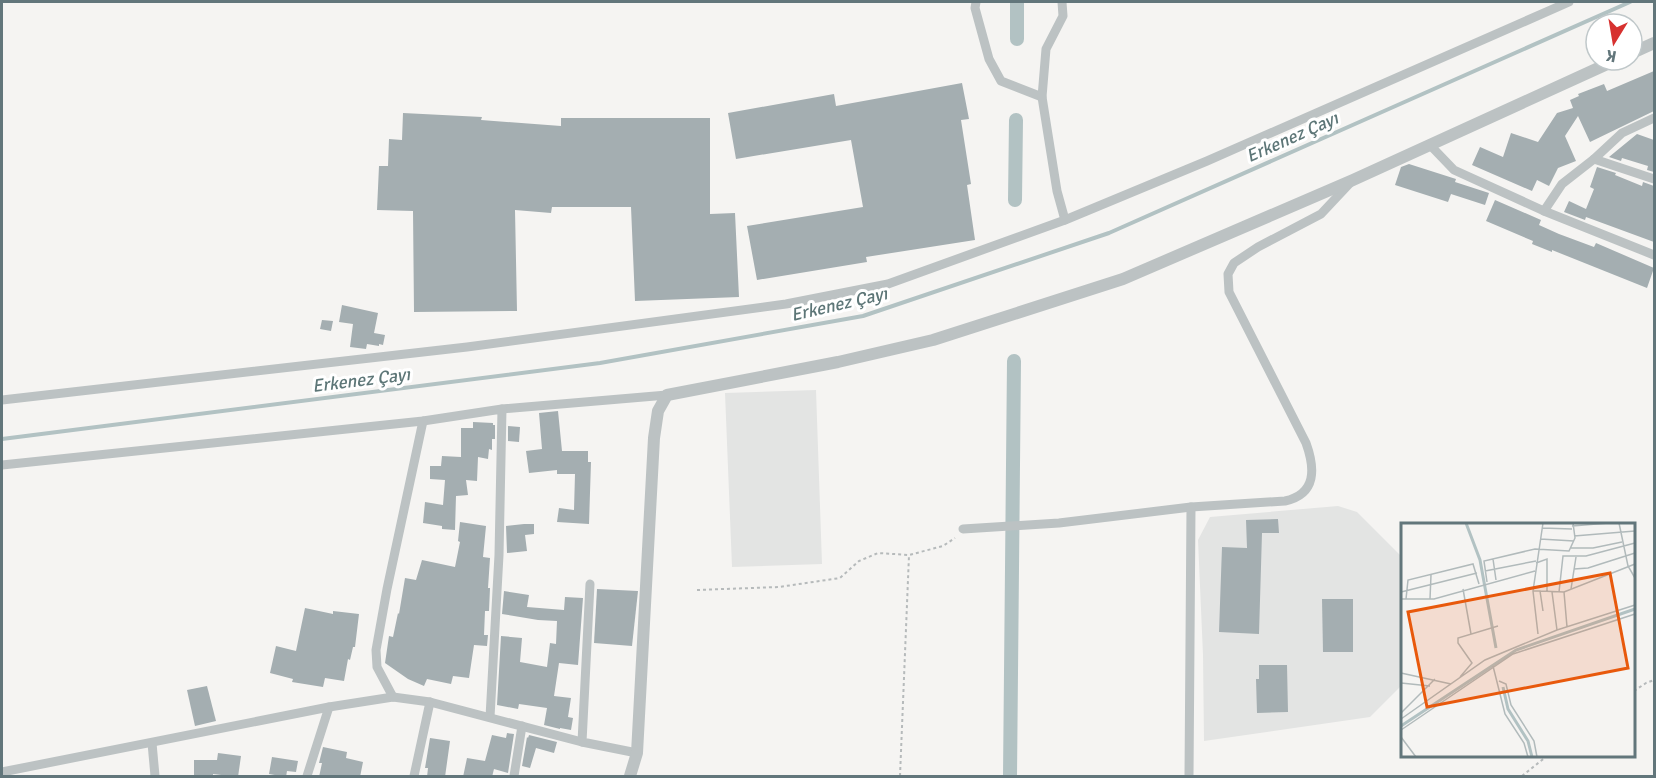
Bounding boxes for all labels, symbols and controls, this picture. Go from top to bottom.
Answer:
north arrow [1584,12,1644,72]
text: K [1604,45,1618,67]
water label: Erkenez Çayı [1243,106,1342,167]
water label: Erkenez Çayı [789,282,891,326]
water label: Erkenez Çayı [311,363,412,397]
inset map [1401,523,1635,757]

